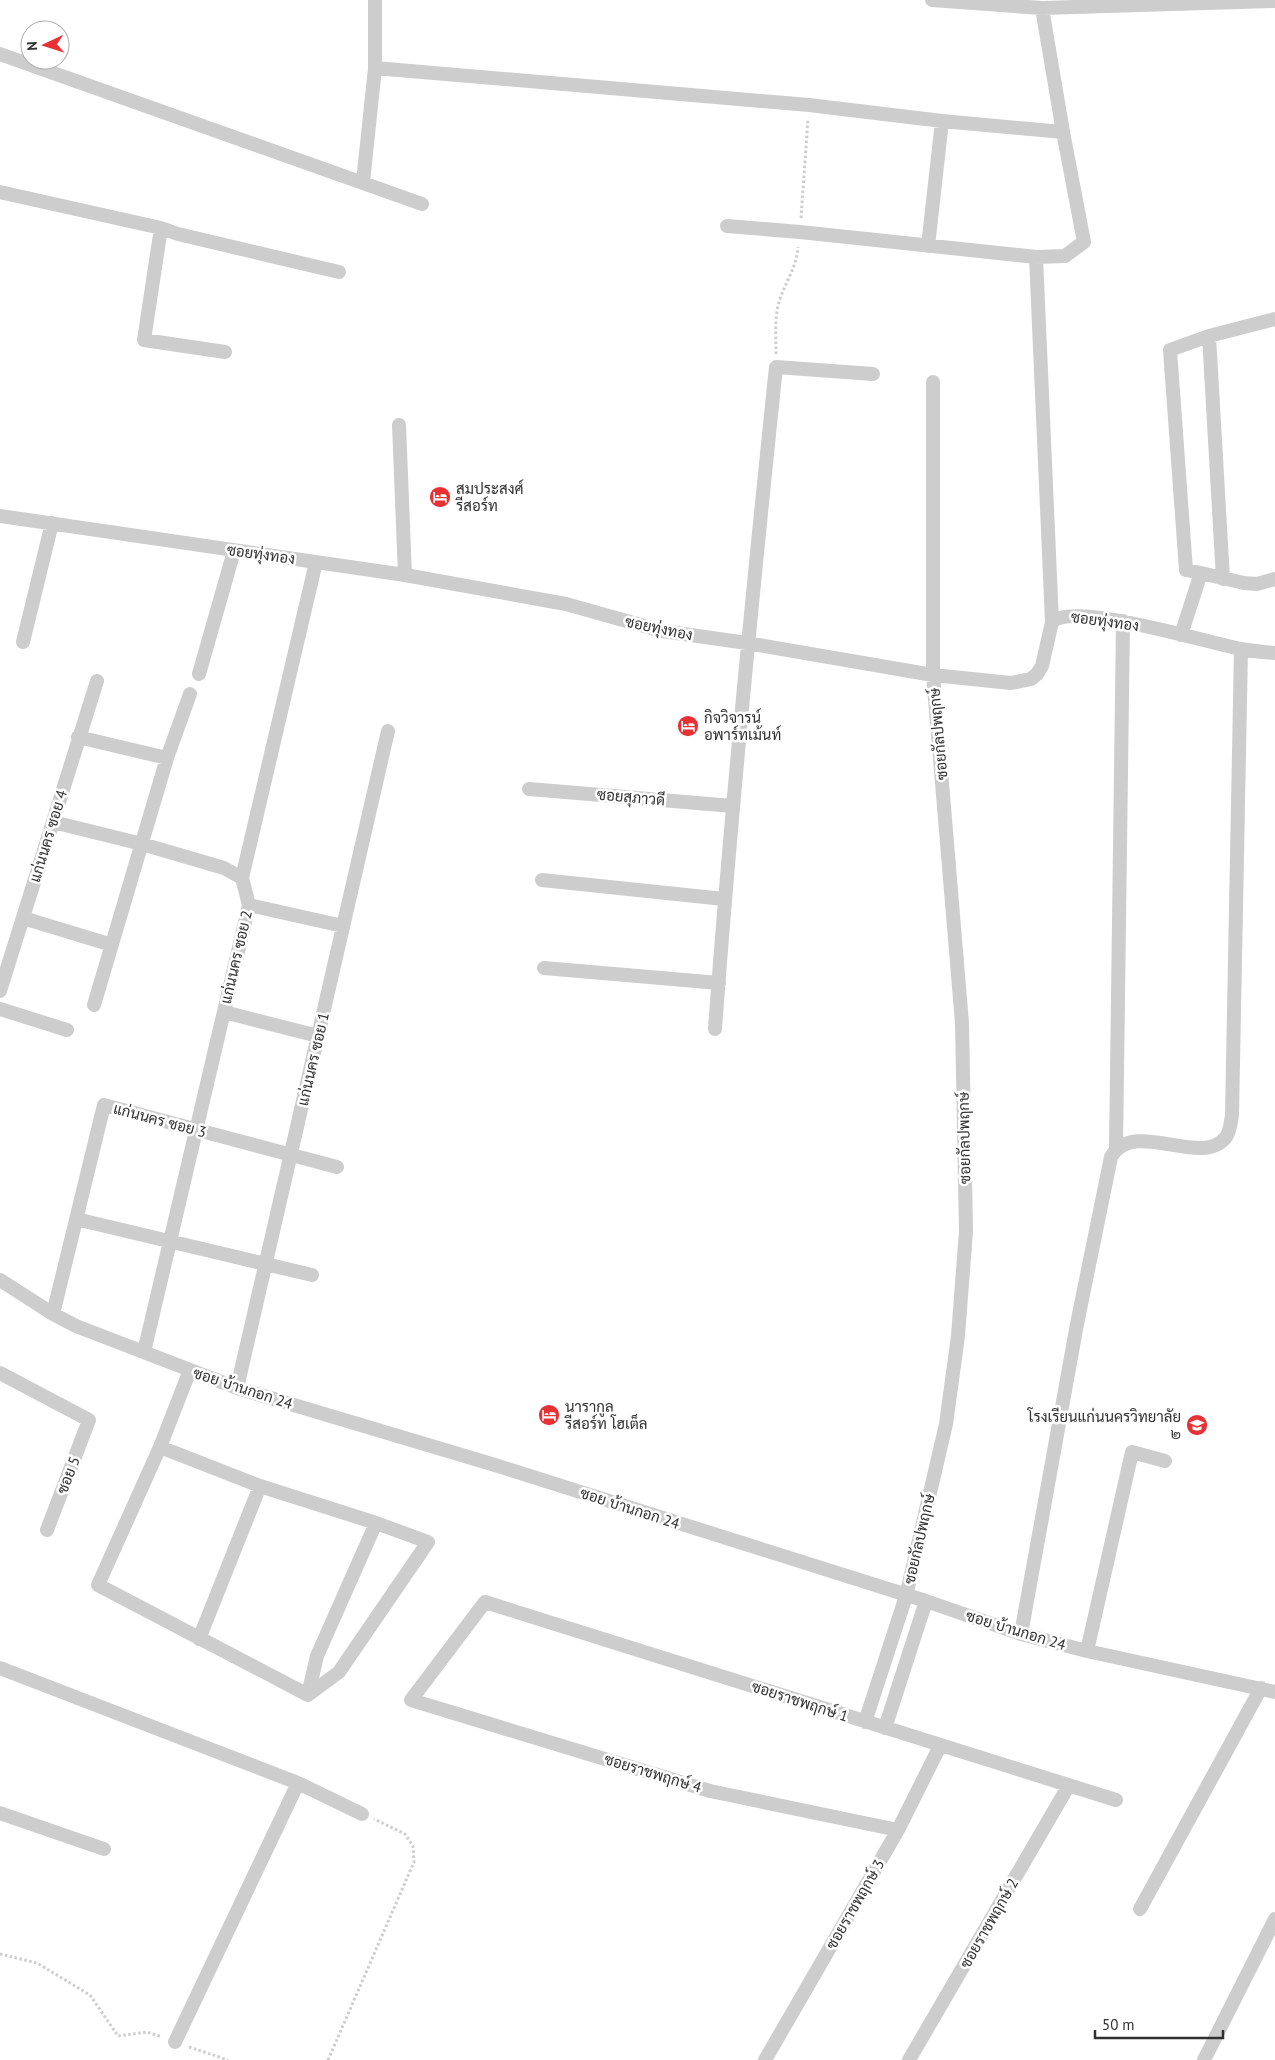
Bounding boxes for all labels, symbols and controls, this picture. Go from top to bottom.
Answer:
north arrow [20,20,70,70]
text: N [23,41,41,51]
place label: สมประสงศ์ รีสอร์ท [455,479,524,515]
hotel icon: สมประสงศ์ รีสอร์ท [428,485,452,509]
street label: ซอยทุ่งทอง [225,540,296,570]
street label: ซอยทุ่งทอง [1069,607,1140,637]
street label: ซอยทุ่งทอง [623,612,695,646]
street label: ซอยกัลปพฤกษ์ [924,686,951,781]
place label: กิจวิจารน์ อพาร์ทเม้นท์ [704,708,781,744]
hotel icon: กิจวิจารน์ อพาร์ทเม้นท์ [676,714,700,738]
street label: ซอยสุภาวดี [596,785,666,811]
street label: แก่นนคร ซอย 4 [25,788,71,884]
street label: แก่นนคร ซอย 2 [216,908,256,1006]
street label: แก่นนคร ซอย 1 [293,1010,333,1108]
street label: ซอยกัลปพฤกษ์ [954,1091,974,1184]
street label: แก่นนคร ซอย 3 [111,1098,209,1142]
street label: ซอย บ้านกอก 24 [191,1363,295,1413]
place label: นารากูล รีสอร์ท โฮเต็ล [564,1397,648,1433]
hotel icon: นารากูล รีสอร์ท โฮเต็ล [537,1403,561,1427]
place label: โรงเรียนแก่นนครวิทยาลัย ๒ [1027,1407,1181,1443]
school or university icon: โรงเรียนแก่นนครวิทยาลัย ๒ [1185,1413,1209,1437]
street label: ซอย 5 [52,1453,84,1497]
street label: ซอย บ้านกอก 24 [578,1483,682,1533]
street label: ซอยกัลปพฤกษ์ [899,1491,939,1586]
street label: ซอย บ้านกอก 24 [964,1606,1068,1654]
street label: ซอยราชพฤกษ์ 1 [749,1676,851,1726]
street label: ซอยราชพฤกษ์ 4 [602,1749,704,1797]
street label: ซอยราชพฤกษ์ 3 [822,1856,888,1952]
street label: ซอยราชพฤกษ์ 2 [956,1875,1022,1971]
scale bar [1095,2008,1222,2040]
text: 50 m [1102,2015,1135,2034]

